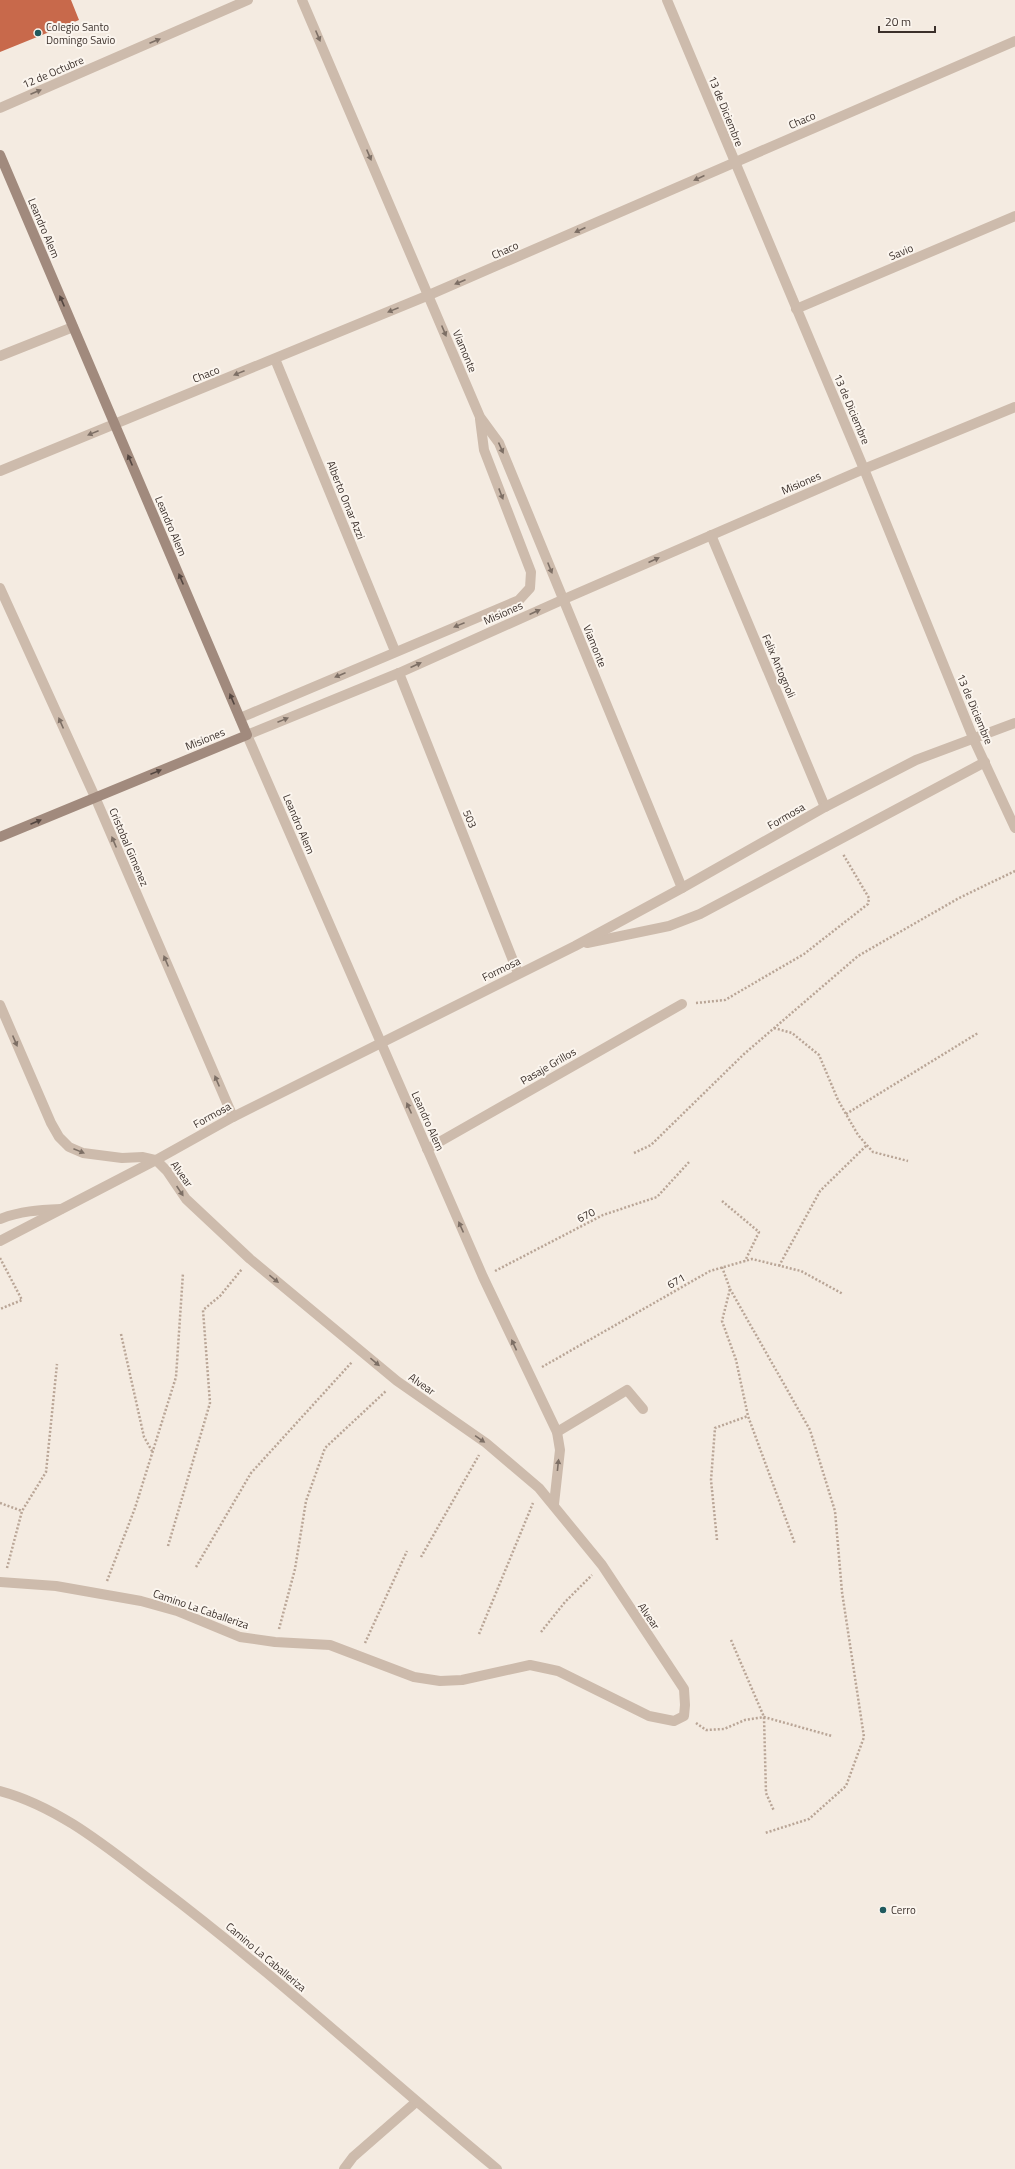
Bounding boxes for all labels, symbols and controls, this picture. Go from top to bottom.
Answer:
scale bar [879,8,935,34]
text: 20 m [885,12,911,31]
place label: Colegio Santo Domingo Savio [46,19,115,48]
marker: Colegio Santo Domingo Savio [33,28,43,38]
one-way arrow [315,30,321,42]
one-way arrow [149,37,161,44]
street label: 12 de Octubre [20,52,87,92]
street label: 13 de Diciembre [705,73,748,149]
one-way arrow [30,89,42,95]
street label: Chaco [786,107,818,133]
one-way arrow [366,150,372,161]
one-way arrow [693,175,704,181]
street label: Leandro Alem [24,196,64,260]
one-way arrow [574,227,585,233]
street label: Chaco [489,237,521,263]
street label: Savio [886,240,916,264]
one-way arrow [455,279,466,285]
one-way arrow [59,295,65,307]
one-way arrow [388,307,399,313]
one-way arrow [441,326,447,337]
street label: Viamonte [449,327,481,375]
street label: Chaco [190,361,222,387]
one-way arrow [233,371,245,377]
street label: 13 de Diciembre [830,371,874,447]
one-way arrow [86,430,98,436]
one-way arrow [498,442,504,453]
one-way arrow [127,454,133,465]
street label: Alberto Omar Azzi [323,458,369,542]
street label: Misiones [779,468,823,498]
one-way arrow [498,489,504,501]
street label: Leandro Alem [151,494,191,558]
one-way arrow [648,556,660,563]
one-way arrow [547,562,553,574]
one-way arrow [178,574,184,585]
street label: Misiones [481,597,525,629]
one-way arrow [529,609,541,615]
one-way arrow [453,622,465,628]
street label: Viamonte [579,622,611,670]
street label: Felix Antognoli [758,632,800,700]
one-way arrow [411,662,423,668]
street label: 13 de Diciembre [953,671,997,747]
one-way arrow [334,672,345,678]
one-way arrow [228,692,234,704]
one-way arrow [278,717,289,723]
one-way arrow [58,718,64,729]
street label: Misiones [183,724,227,754]
one-way arrow [151,769,162,775]
street label: Leandro Alem [279,792,319,856]
street label: Formosa [764,799,808,833]
street label: Cristobal Gimenez [105,805,153,889]
street label: 503 [459,807,481,831]
one-way arrow [30,818,42,825]
one-way arrow [111,836,117,848]
street label: Formosa [479,953,523,985]
one-way arrow [163,956,169,967]
one-way arrow [13,1036,19,1048]
street label: Pasaje Grillos [517,1044,579,1088]
one-way arrow [214,1074,220,1086]
street label: Leandro Alem [408,1089,448,1153]
street label: Formosa [190,1098,234,1132]
one-way arrow [405,1101,411,1113]
one-way arrow [73,1148,84,1154]
street label: Alvear [167,1157,197,1191]
one-way arrow [176,1185,184,1196]
street label: 670 [574,1204,598,1226]
one-way arrow [458,1221,464,1232]
street label: 671 [664,1269,688,1293]
one-way arrow [269,1275,280,1284]
one-way arrow [511,1339,517,1351]
one-way arrow [369,1358,380,1367]
street label: Alvear [405,1369,439,1399]
one-way arrow [474,1434,485,1443]
one-way arrow [555,1459,562,1471]
street label: Camino La Caballeriza [151,1585,252,1633]
street label: Alvear [634,1599,664,1633]
place label: Cerro [891,1902,916,1918]
marker: Cerro [878,1905,888,1915]
street label: Camino La Caballeriza [222,1919,310,1996]

